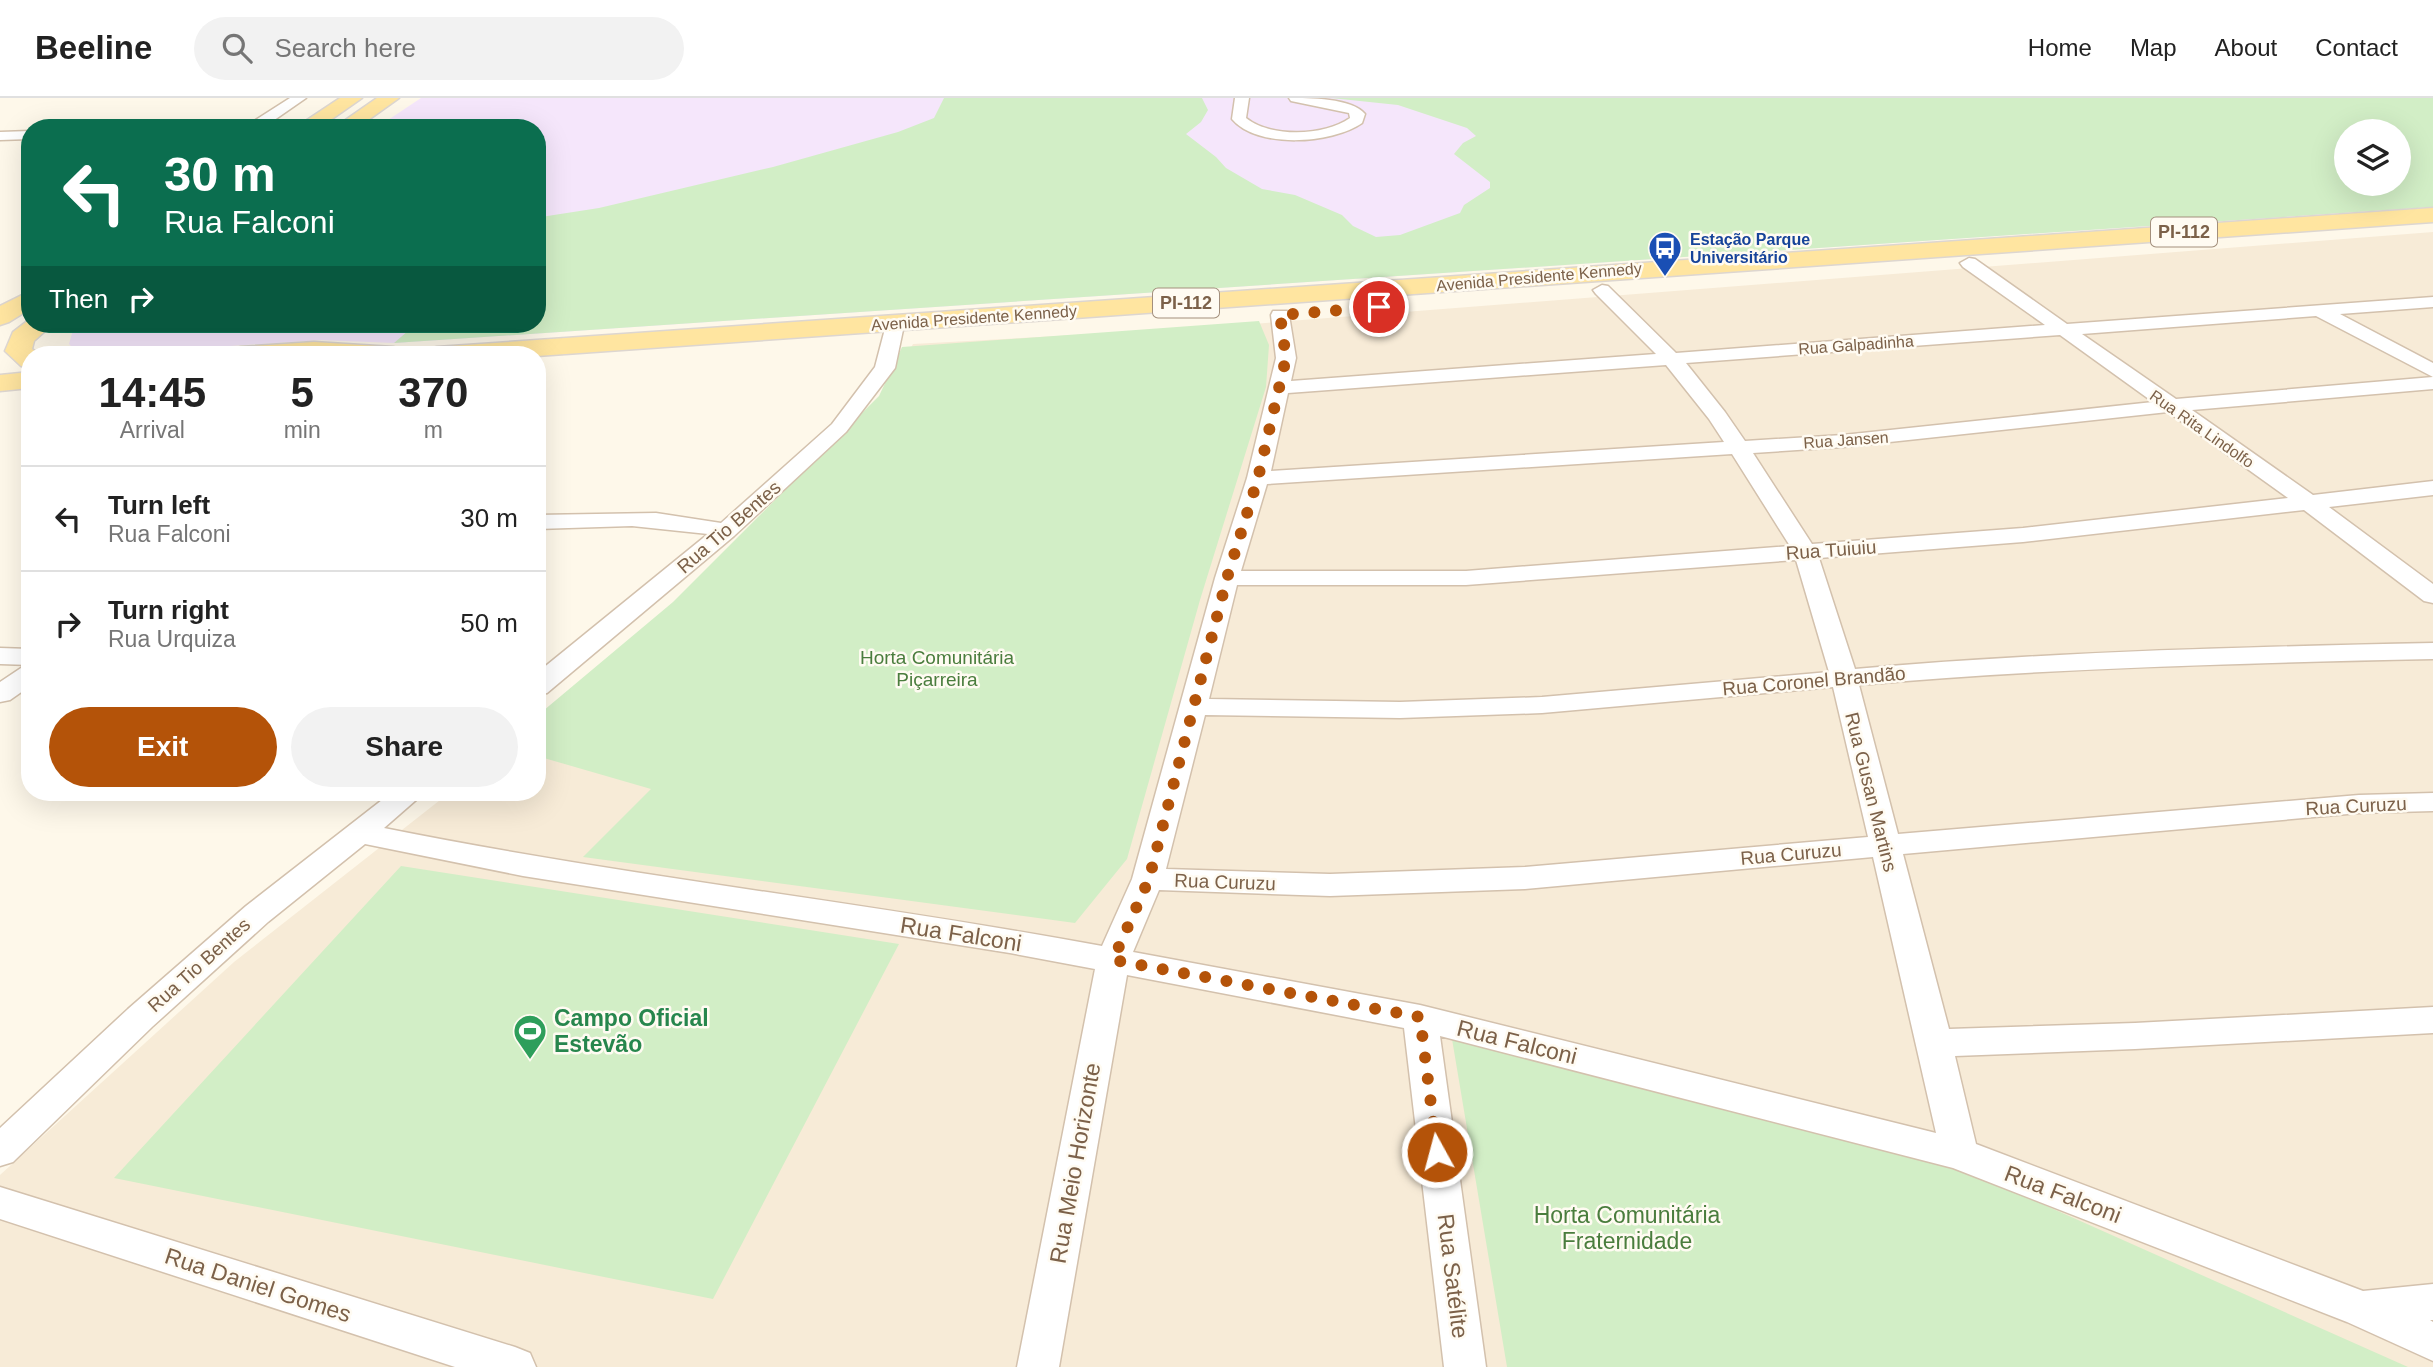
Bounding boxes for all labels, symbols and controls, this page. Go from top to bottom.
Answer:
search box [194,17,684,80]
text: Beeline [35,29,152,66]
icon: search [218,29,256,67]
text: Search here [274,33,416,63]
text: Home [2028,34,2092,61]
text: Map [2130,34,2177,61]
text: About [2215,34,2277,61]
text: Contact [2315,34,2398,61]
map controls [2334,119,2411,196]
button: layers [2334,119,2411,196]
icon: left [49,147,140,238]
text: 30 m [164,147,276,201]
text: Rua Falconi [164,204,335,240]
road number: PI-112 [2151,217,2217,246]
bus stop icon: Estação Parque Universitário [1646,229,1684,278]
place label: Estação Parque Universitário [1690,231,1810,266]
street label: Avenida Presidente Kennedy [1436,260,1642,294]
pin [1349,277,1409,337]
icon: right [122,280,160,318]
text: Then [49,284,108,314]
road number: PI-112 [1153,288,1219,318]
icon: arrive [1360,288,1398,326]
street label: Avenida Presidente Kennedy [871,302,1077,334]
street label: Rua Galpadinha [1798,332,1914,358]
text: 14:45 [99,369,206,416]
text: 5 [290,369,314,416]
text: 370 [398,369,468,416]
street label: Rua Rita Lindolfo [2147,387,2257,471]
text: Arrival [120,417,185,443]
text: min [284,417,321,443]
text: m [424,417,443,443]
street label: Rua Jansen [1803,429,1889,451]
street label: Rua Tio Bentes [673,476,785,578]
text: Turn left [108,490,210,520]
icon: left [49,500,87,538]
text: 30 m [460,503,518,533]
text: Rua Falconi [108,521,231,547]
street label: Rua Tuiuiu [1785,536,1877,564]
text: Turn right [108,595,229,625]
icon: right [49,605,87,643]
text: 50 m [460,608,518,638]
text: Rua Urquiza [108,626,236,652]
park label: Horta Comunitária Piçarreira [860,647,1015,690]
street label: Rua Coronel Brandão [1722,663,1906,699]
button: Exit [49,707,277,787]
button: Share [291,707,518,787]
street label: Rua Gusan Martins [1841,710,1901,874]
street label: Rua Curuzu [2305,793,2407,819]
street label: Rua Curuzu [1740,839,1842,869]
street label: Rua Curuzu [1174,870,1276,894]
street label: Rua Falconi [898,912,1024,956]
street label: Rua Tio Bentes [144,914,254,1016]
place label: Campo Oficial Estevão [554,1005,709,1057]
sports icon: Campo Oficial Estevão [511,1012,549,1061]
street label: Rua Falconi [1454,1015,1580,1069]
street label: Rua Meio Horizonte [1045,1061,1105,1265]
position arrow [1400,1115,1474,1189]
street label: Rua Falconi [2001,1160,2125,1228]
park label: Horta Comunitária Fraternidade [1534,1202,1721,1254]
street label: Rua Satélite [1432,1212,1474,1340]
street label: Rua Daniel Gomes [162,1243,354,1327]

